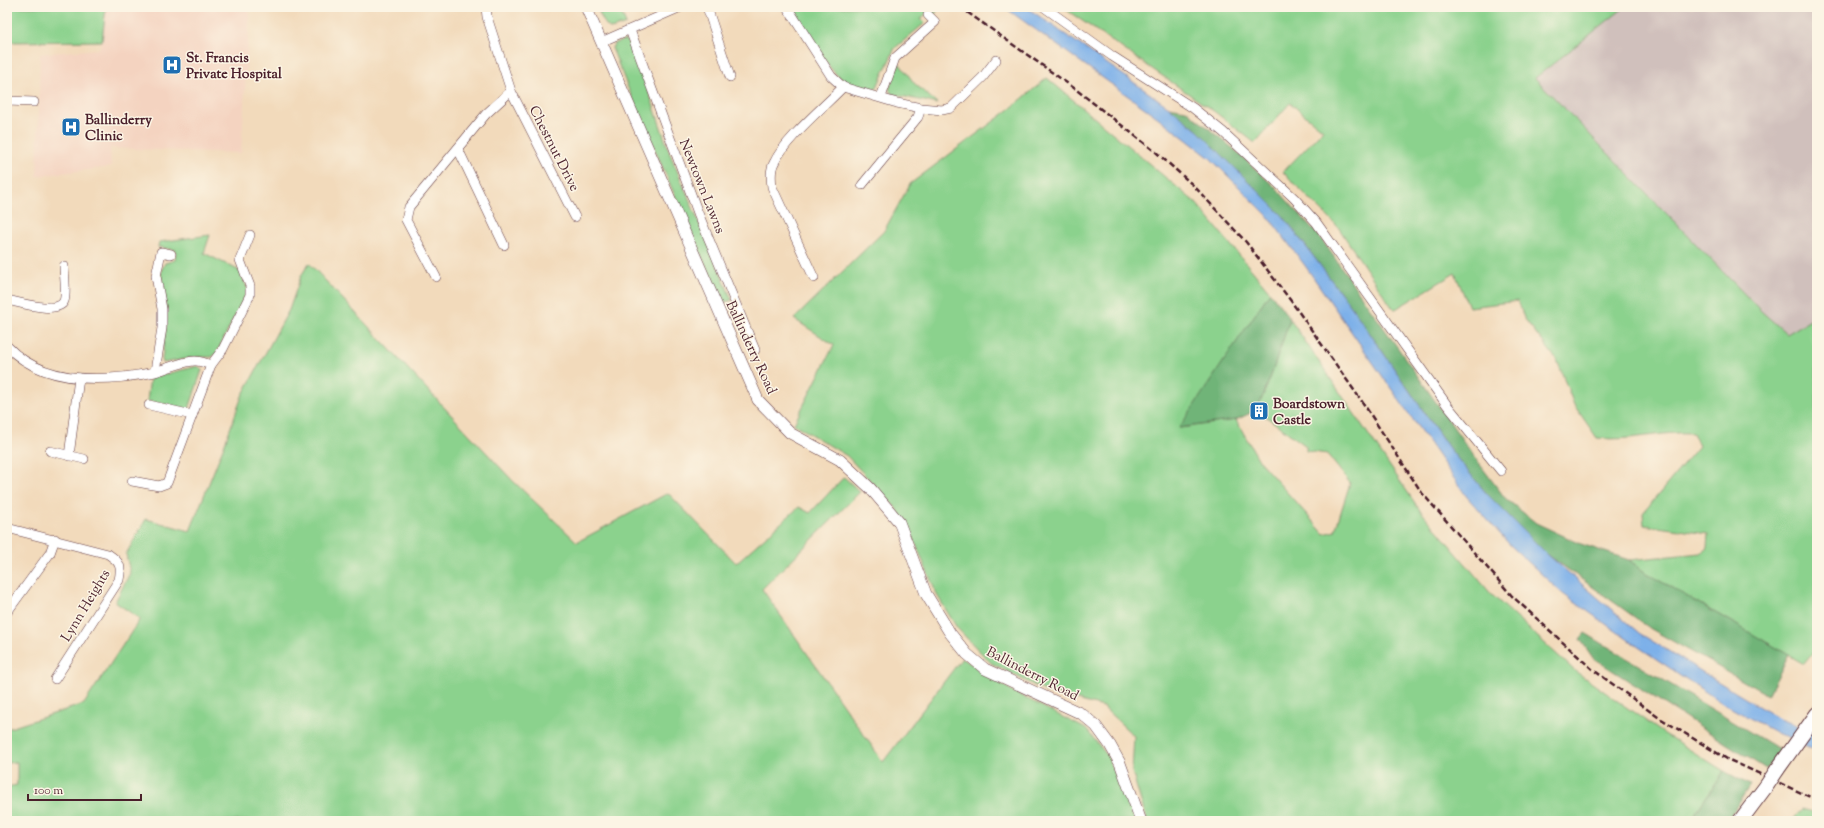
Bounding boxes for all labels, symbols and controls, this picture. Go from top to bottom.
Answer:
place label: St. Francis Private Hospital [186,49,282,85]
hospital icon: St. Francis Private Hospital [161,54,183,76]
street label: Chestnut Drive [523,103,583,195]
place label: Ballinderry Clinic [85,111,152,147]
hospital icon: Ballinderry Clinic [60,116,82,138]
street label: Newtown Lawns [673,136,729,237]
street label: Ballinderry Road [720,298,781,398]
place label: Boardstown Castle [1273,395,1346,431]
building icon: Boardstown Castle [1248,400,1270,422]
street label: Lynn Heights [57,566,116,646]
street label: Ballinderry Road [982,643,1082,707]
scale bar [28,776,141,802]
text: 100 m [34,782,63,800]

